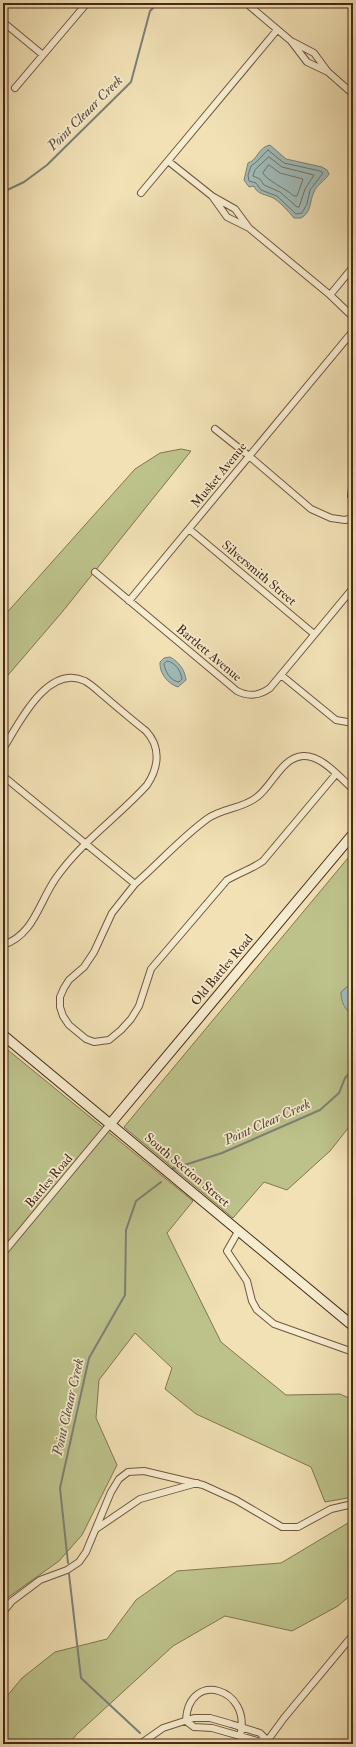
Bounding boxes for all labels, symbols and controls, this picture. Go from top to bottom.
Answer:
water label: Point Cleaar Creek [43,72,126,155]
street label: Musket Avenue [188,439,251,511]
street label: Silversmith Street [218,537,300,609]
street label: Bartlett Avenue [173,621,245,685]
street label: Old Battles Road [187,931,257,1009]
water label: Point Clear Creek [220,1095,313,1149]
street label: South Section Street [141,1130,233,1210]
street label: Battles Road [22,1150,77,1211]
water label: Point Cleaar Creek [48,1356,88,1458]

